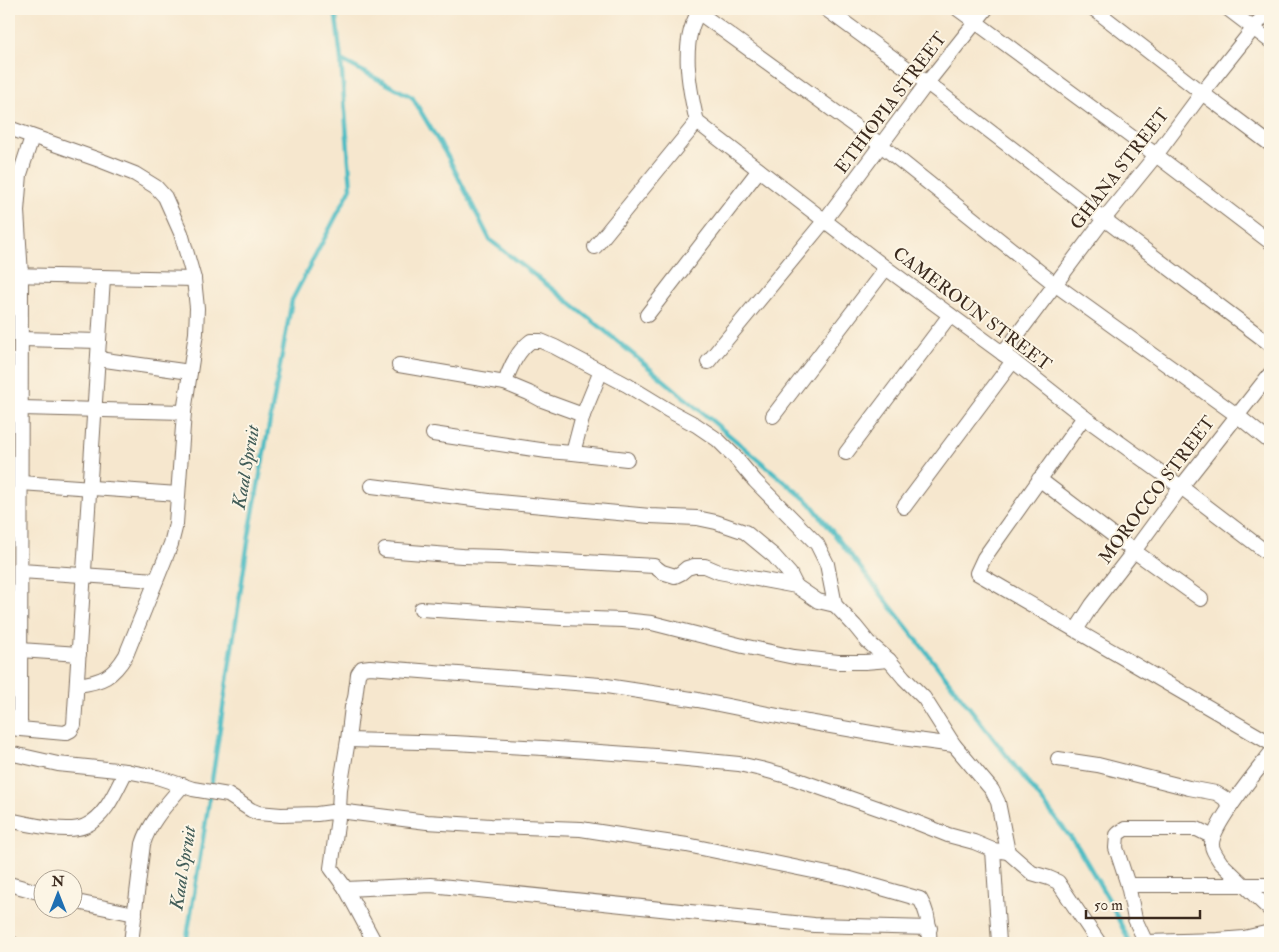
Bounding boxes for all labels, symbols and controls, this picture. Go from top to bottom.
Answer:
street label: ETHIOPIA STREET [830,27,952,178]
street label: GHANA STREET [1065,103,1175,234]
street label: CAMEROUN STREET [888,242,1056,377]
street label: MOROCCO STREET [1094,411,1220,568]
water label: Kaal Spruit [227,422,265,512]
water label: Kaal Spruit [164,823,202,913]
north arrow [32,870,82,920]
text: N [51,873,65,890]
scale bar [1086,887,1200,919]
text: 50 m [1094,896,1123,915]

